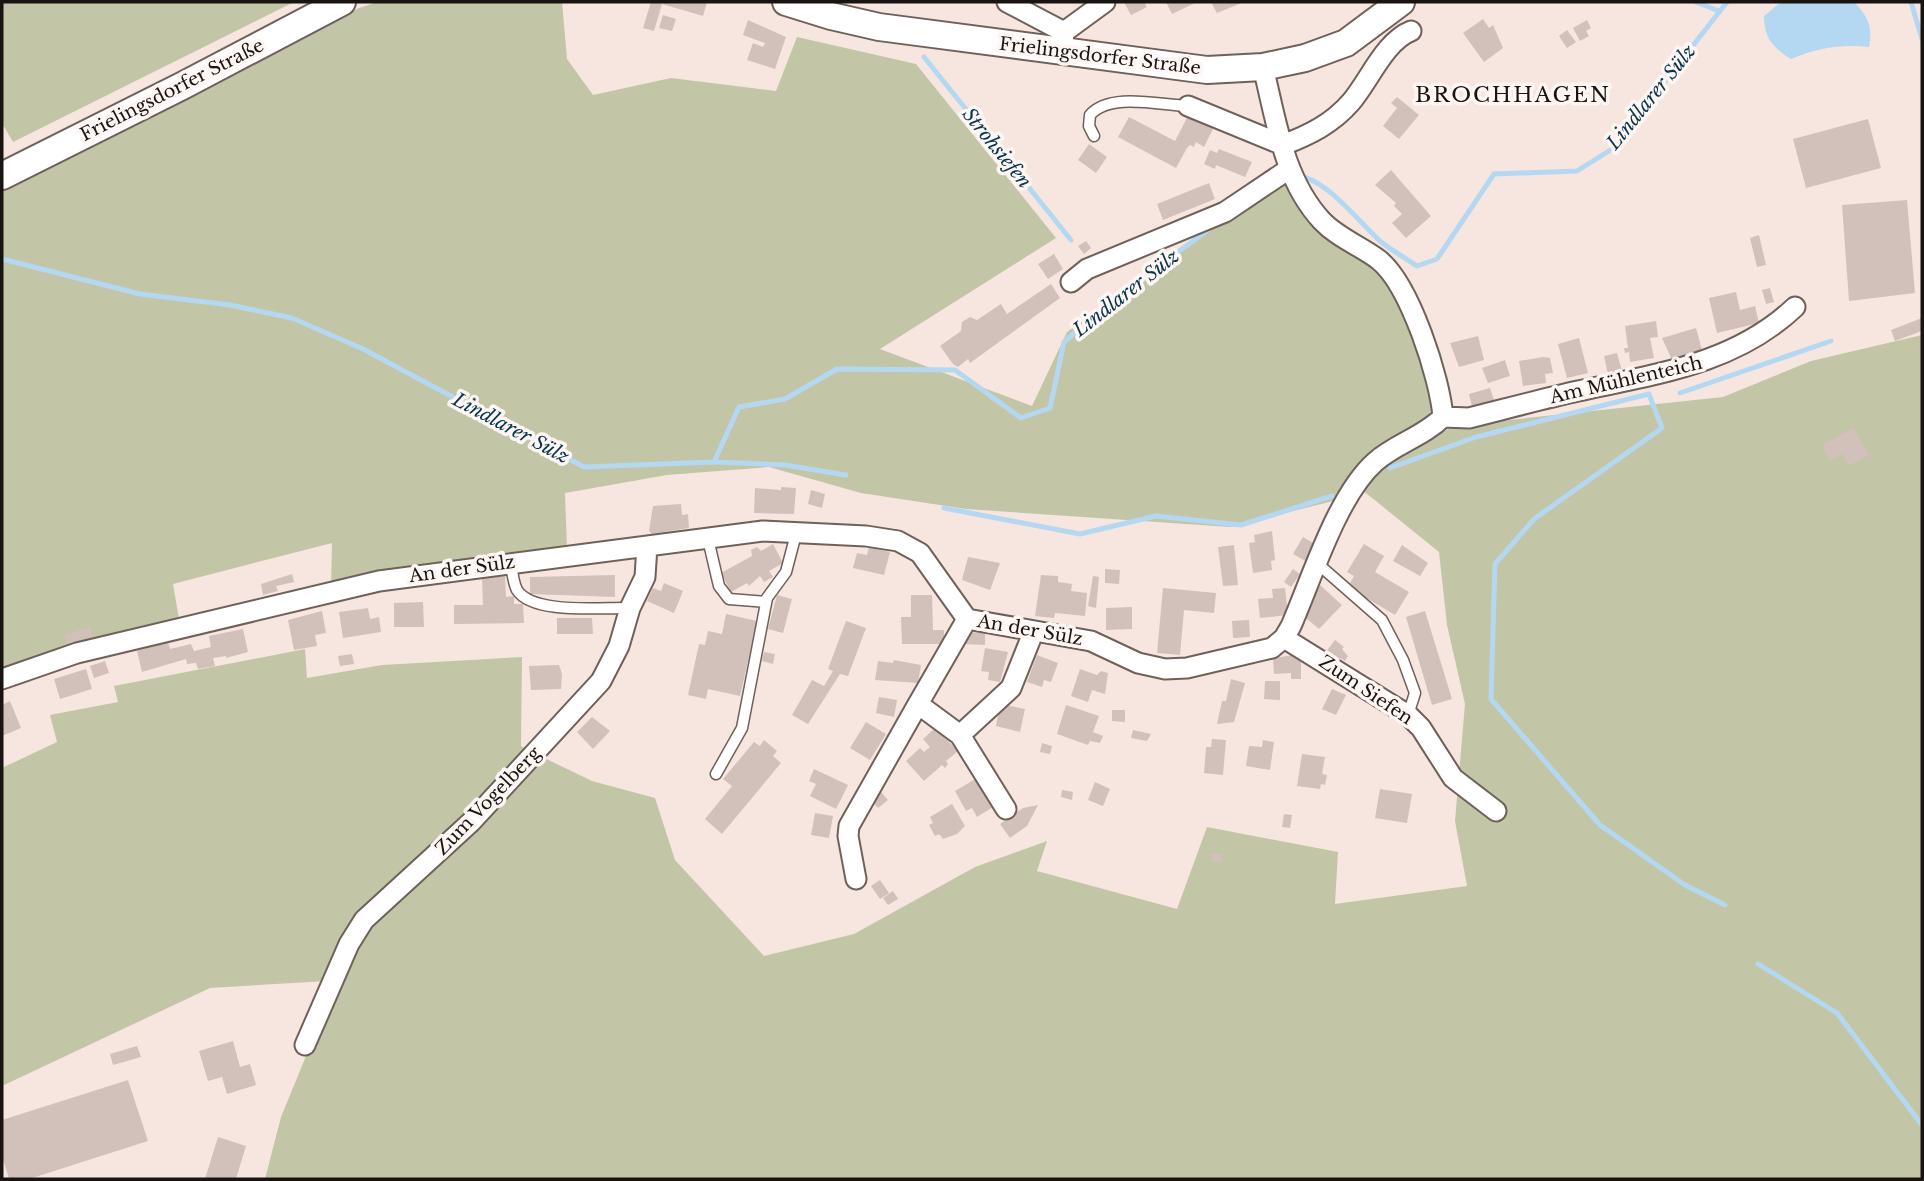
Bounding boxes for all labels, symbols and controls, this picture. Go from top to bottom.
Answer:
street label: Frielingsdorfer Straße [998,33,1202,79]
street label: Frielingsdorfer Straße [77,34,267,146]
water label: Lindlarer Sülz [1601,40,1700,155]
district label: BROCHHAGEN [1415,82,1611,108]
water label: Strohsiefen [958,103,1036,193]
water label: Lindlarer Sülz [1068,244,1184,342]
street label: Am Mühlenteich [1547,352,1704,408]
water label: Lindlarer Sülz [448,387,573,468]
street label: An der Sülz [407,551,516,587]
street label: An der Sülz [975,610,1084,650]
street label: Zum Siefen [1315,651,1417,729]
street label: Zum Vogelberg [431,742,545,860]

